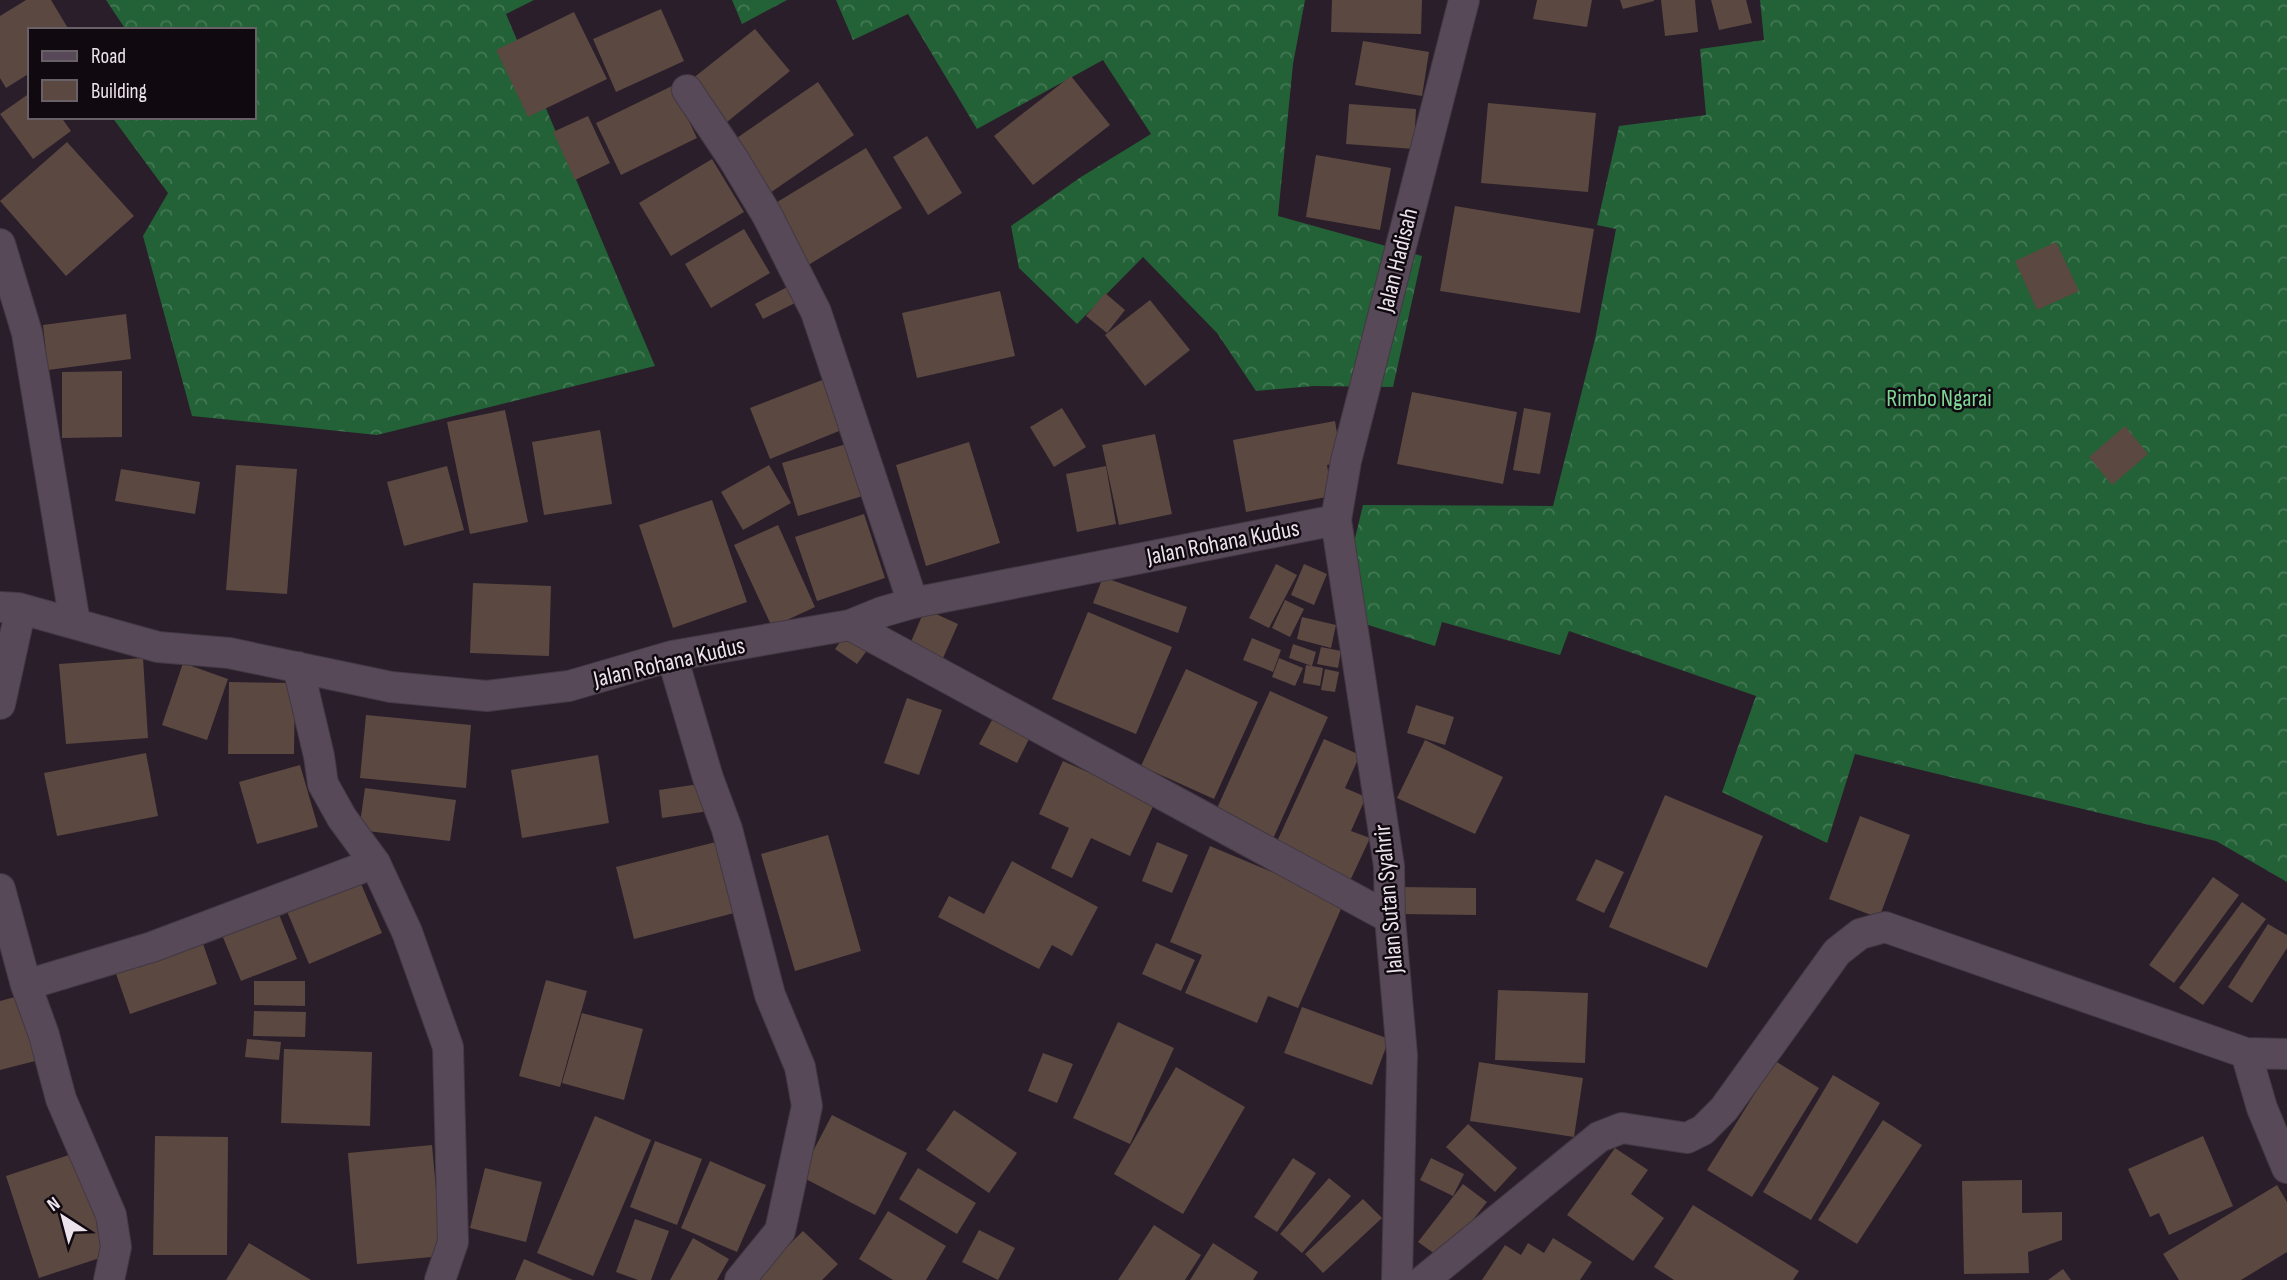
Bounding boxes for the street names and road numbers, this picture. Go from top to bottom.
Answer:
street label: Jalan Hadisah [1370,205,1424,316]
street label: Jalan Rohana Kudus [1143,513,1302,572]
street label: Jalan Rohana Kudus [589,631,748,694]
street label: Jalan Sutan Syahrir [1368,823,1410,976]

